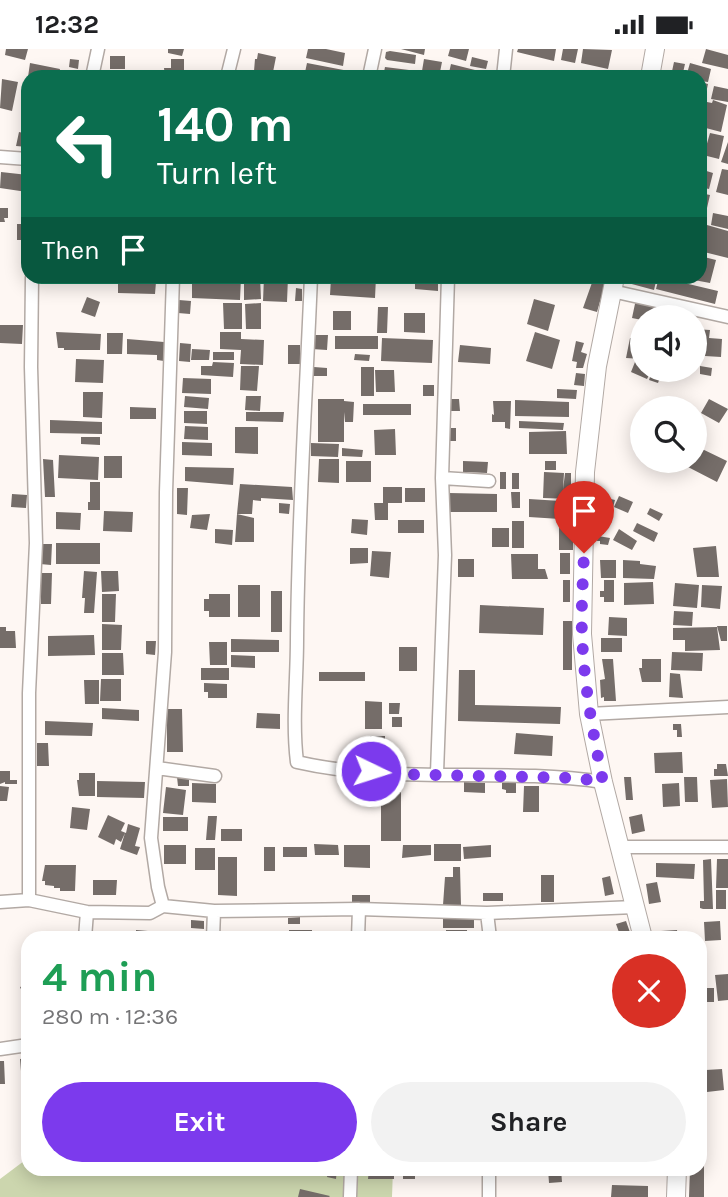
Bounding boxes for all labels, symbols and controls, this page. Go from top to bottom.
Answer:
text: 12:32 [35,9,99,40]
text: 140 m [157,96,294,153]
icon: left [42,98,133,189]
text: Turn left [157,155,277,192]
icon: arrive [114,231,152,269]
text: Then [42,235,100,266]
map controls [630,305,707,473]
button: sound [630,305,707,382]
button: search [630,396,707,473]
pin [554,481,614,553]
icon: arrive [565,492,603,530]
position arrow [334,734,408,808]
text: 4 min [42,952,157,1002]
button: close [612,954,686,1028]
text: 280 m · 12:36 [42,1003,178,1030]
button: Exit [42,1082,357,1162]
button: Share [371,1082,686,1162]

